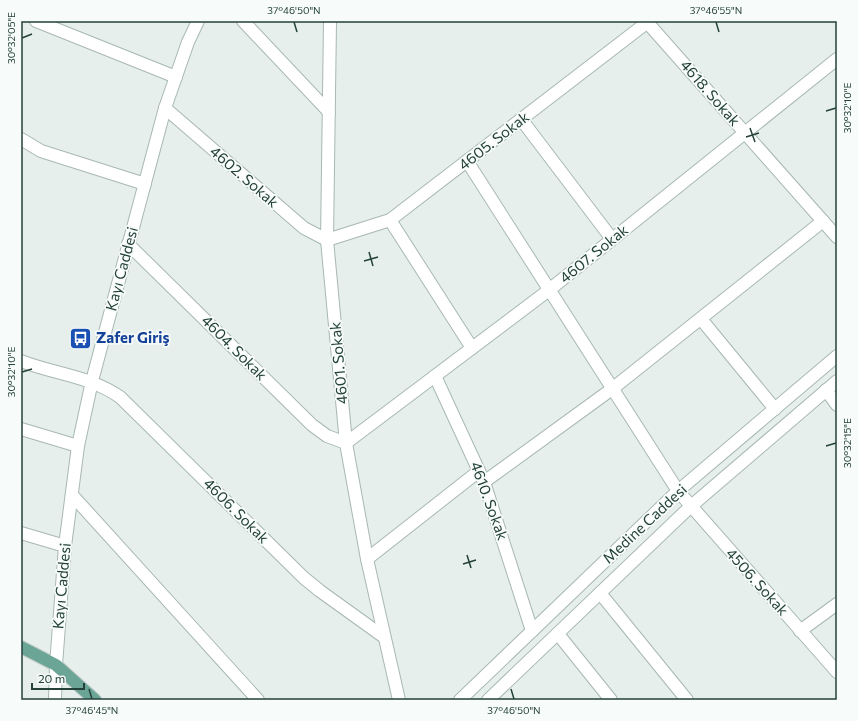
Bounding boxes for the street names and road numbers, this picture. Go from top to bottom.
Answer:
street label: 4618. Sokak [677,56,744,129]
street label: 4605. Sokak [455,107,532,173]
street label: 4602. Sokak [207,142,282,211]
street label: 4607. Sokak [555,220,631,286]
street label: Kayı Caddesi [101,225,141,313]
street label: 4604. Sokak [198,311,271,384]
street label: 4601. Sokak [325,321,351,405]
street label: 4610. Sokak [467,459,512,542]
street label: 4606. Sokak [200,474,273,547]
street label: Medine Caddesi [599,480,690,567]
street label: Kayı Caddesi [48,542,74,630]
street label: 4506. Sokak [723,544,793,619]

